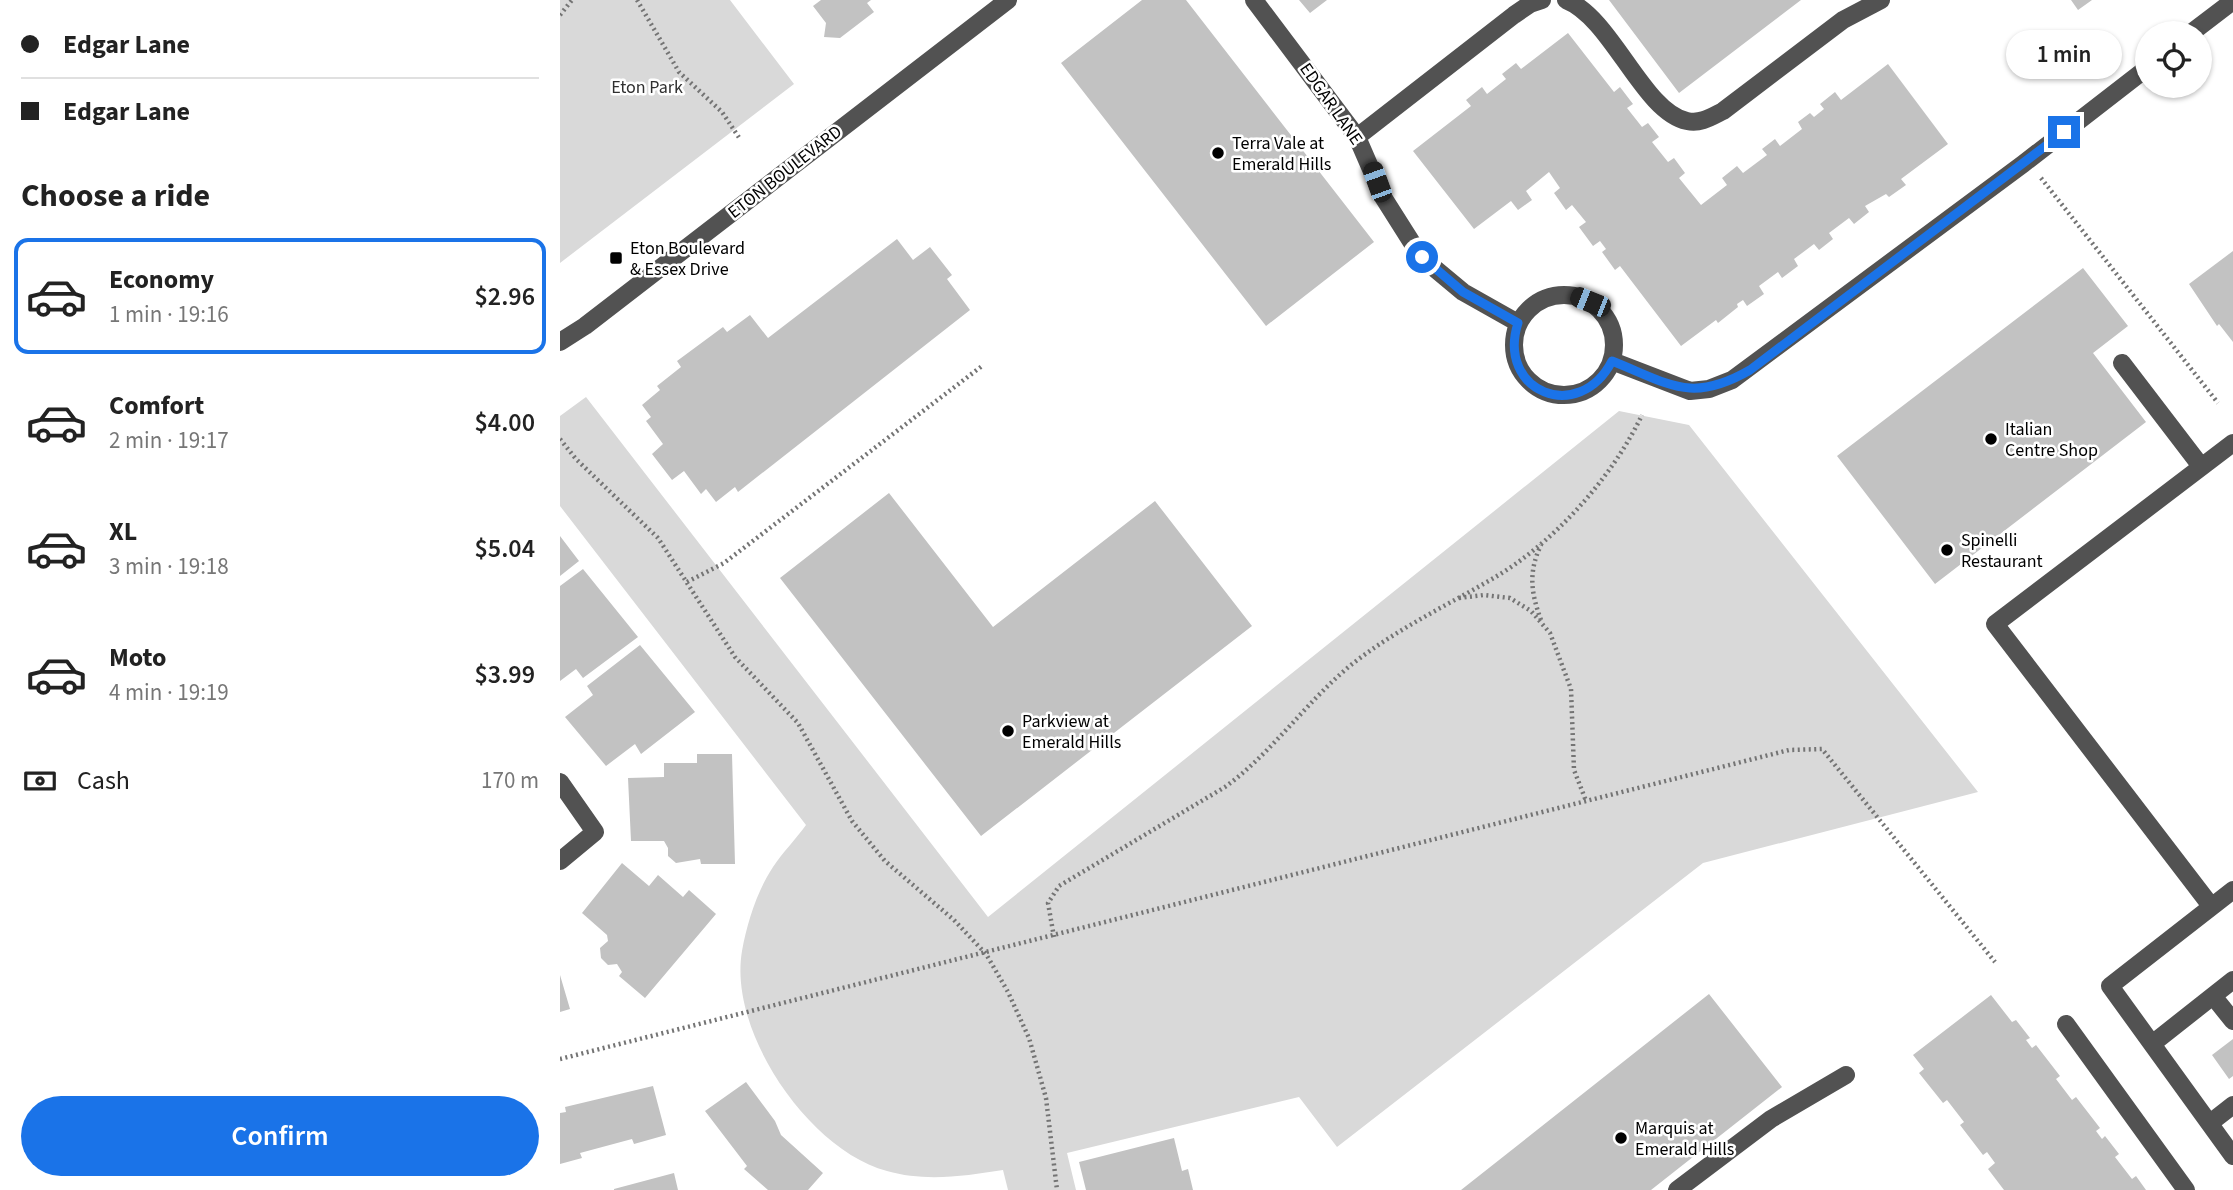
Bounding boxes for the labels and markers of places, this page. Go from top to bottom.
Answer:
place label: Terra Vale at Emerald Hills [1232,131,1331,177]
marker: Terra Vale at Emerald Hills [1210,145,1226,161]
place label: Eton Boulevard & Essex Drive [630,236,745,282]
marker: Eton Boulevard & Essex Drive [608,250,624,266]
place label: Italian Centre Shop [2005,417,2098,463]
marker: Italian Centre Shop [1983,431,1999,447]
place label: Spinelli Restaurant [1961,528,2043,574]
marker: Spinelli Restaurant [1939,542,1955,558]
place label: Parkview at Emerald Hills [1022,709,1121,755]
marker: Parkview at Emerald Hills [1000,723,1016,739]
place label: Marquis at Emerald Hills [1635,1116,1734,1162]
marker: Marquis at Emerald Hills [1613,1130,1629,1146]

